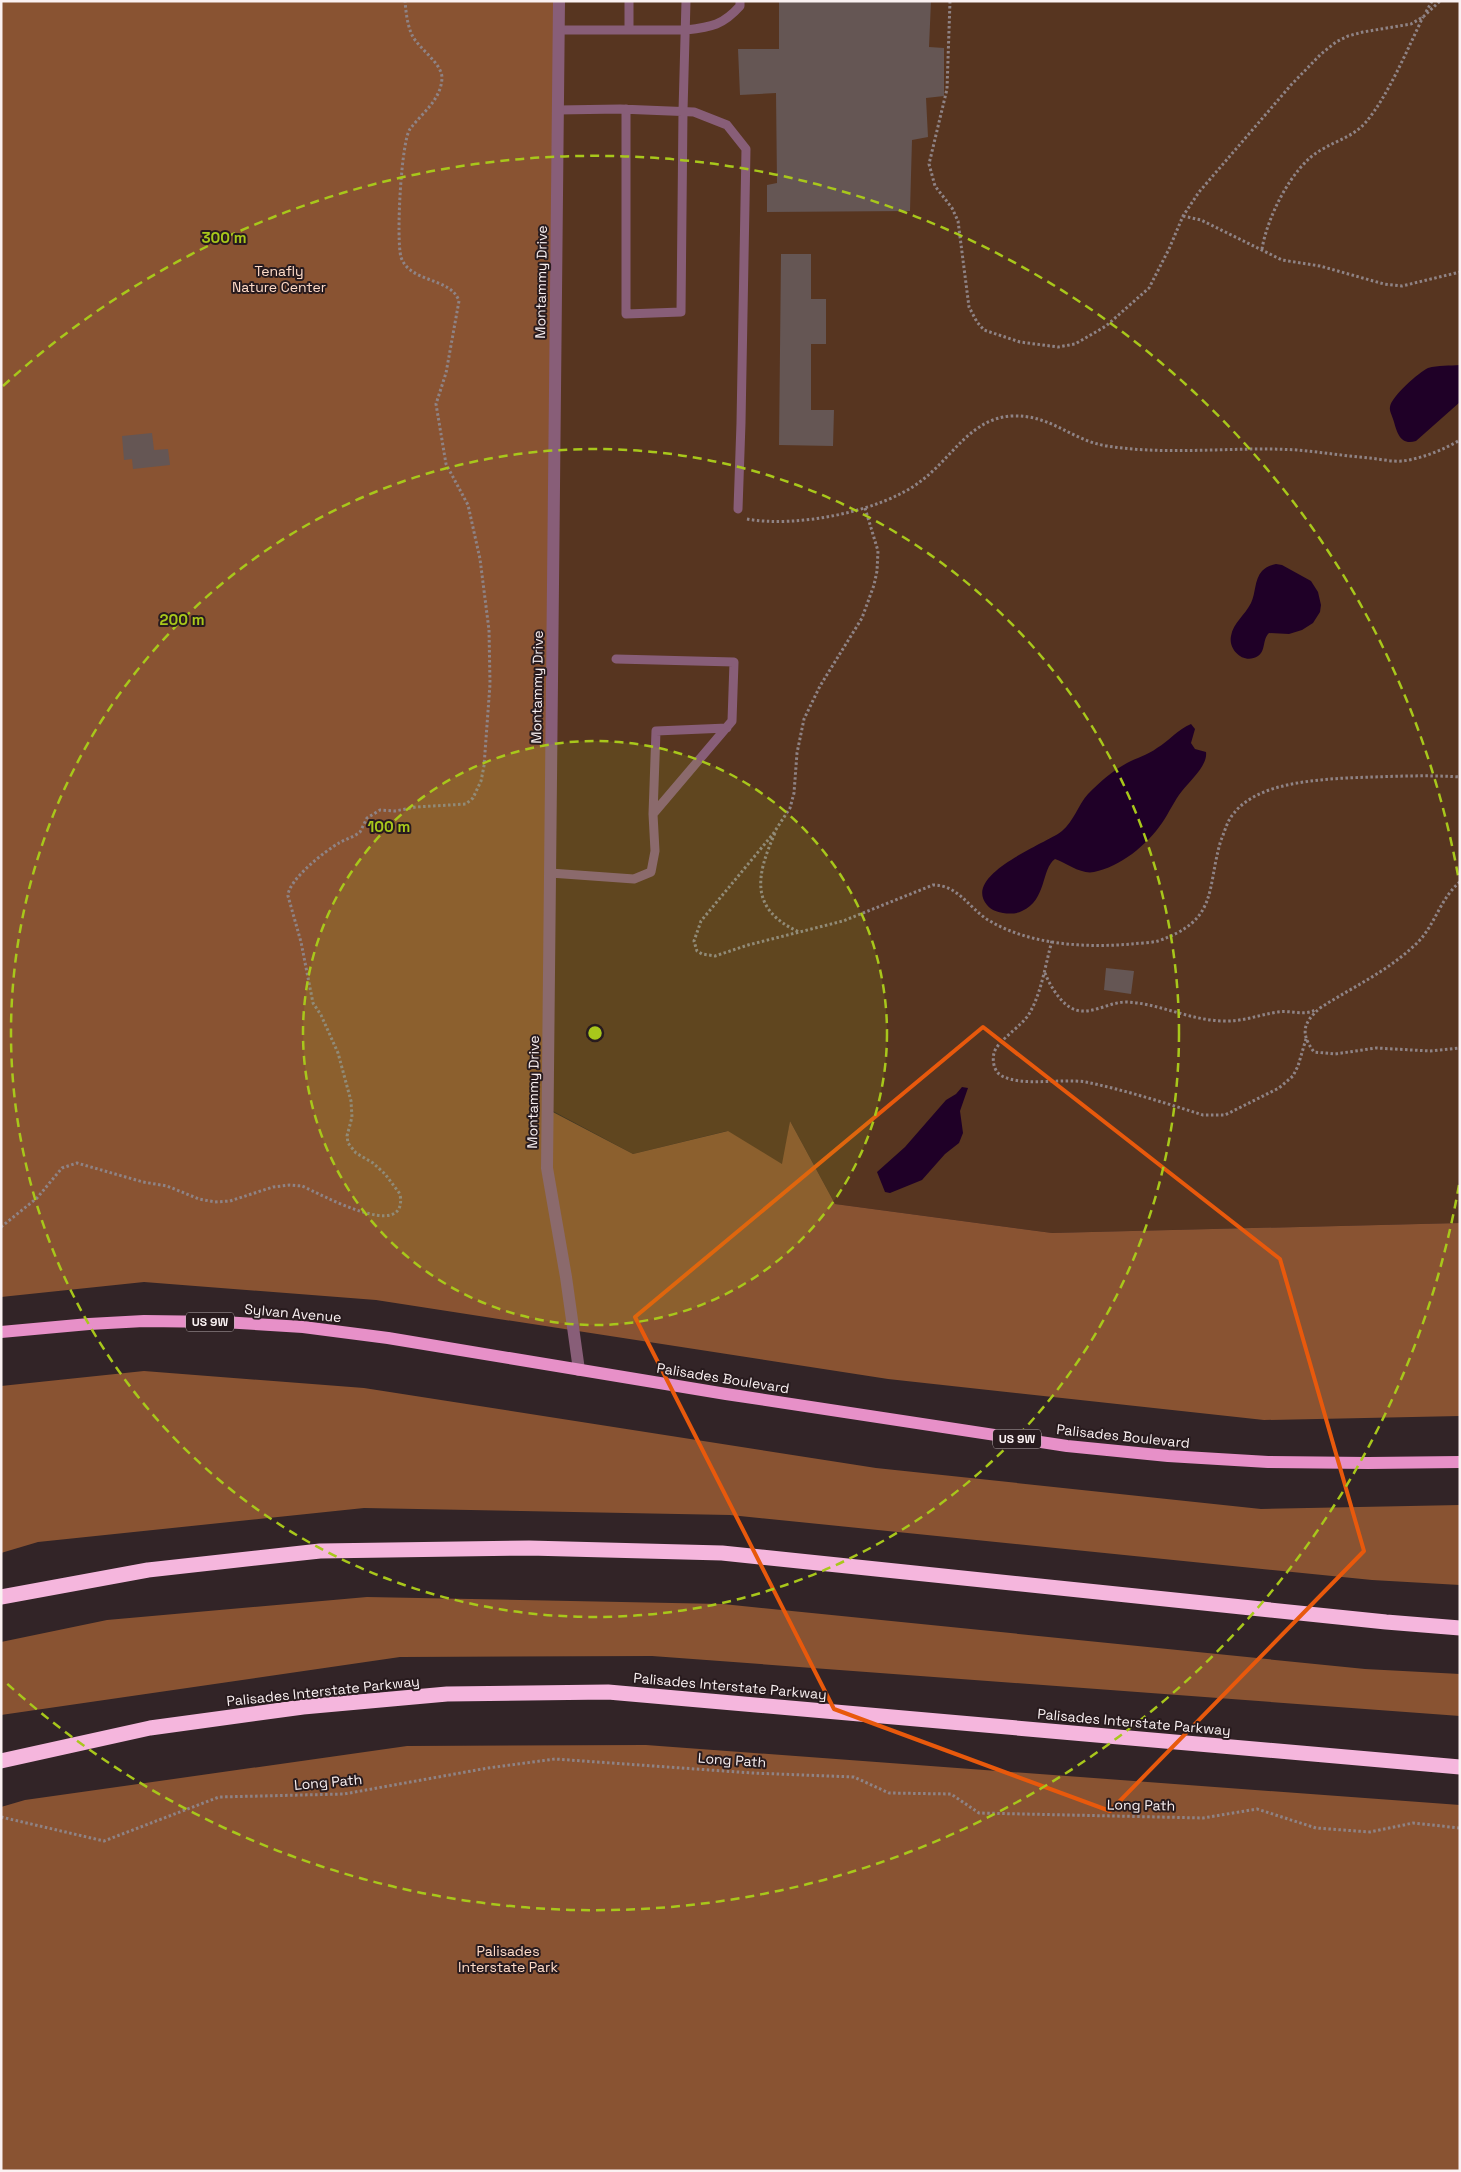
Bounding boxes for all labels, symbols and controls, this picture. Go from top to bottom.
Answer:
street label: Montammy Drive [531,225,551,339]
text: 300 m [201,228,247,247]
park label: Tenafly Nature Center [232,262,326,296]
text: 200 m [160,610,204,629]
street label: Montammy Drive [527,630,547,744]
text: 100 m [368,817,410,836]
centre of rings [586,1024,604,1042]
street label: Montammy Drive [523,1035,543,1149]
street label: Sylvan Avenue [244,1300,342,1326]
road number: US 9W [186,1312,234,1331]
street label: Palisades Boulevard [655,1359,791,1397]
street label: Palisades Boulevard [1055,1420,1191,1452]
road number: US 9W [993,1430,1041,1448]
street label: Palisades Interstate Parkway [633,1669,827,1703]
street label: Palisades Interstate Parkway [226,1672,420,1710]
street label: Palisades Interstate Parkway [1037,1705,1231,1739]
street label: Long Path [697,1749,767,1771]
street label: Long Path [293,1770,363,1794]
street label: Long Path [1107,1795,1175,1815]
park label: Palisades Interstate Park [458,1942,558,1976]

